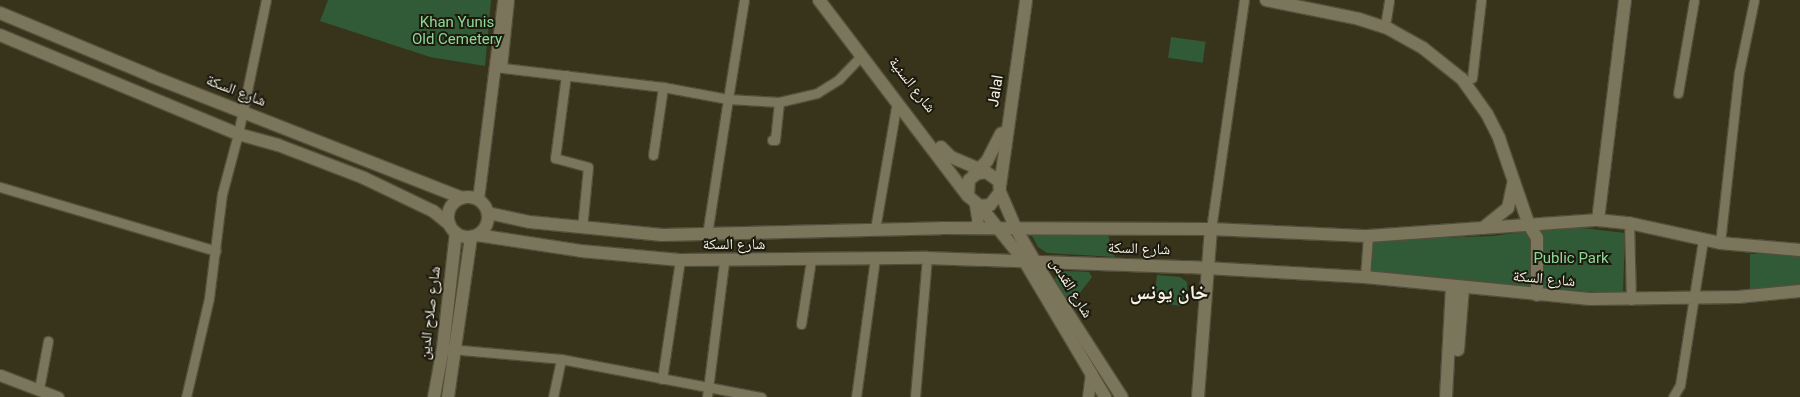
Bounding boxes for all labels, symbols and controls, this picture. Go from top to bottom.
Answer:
park label: Khan Yunis Old Cemetery [412,13,502,48]
street label: شارع السنية [885,54,939,116]
street label: شارع السكة [204,71,268,111]
street label: Jalal [985,74,1007,108]
street label: شارع السكة [703,236,765,254]
street label: شارع السكة [1107,239,1171,259]
park label: Public Park [1533,250,1609,268]
street label: شارع القدس [1046,255,1096,321]
street label: شارع صلاح الدين [415,265,445,361]
street label: شارع السكة [1512,267,1576,291]
district label: خان يونس [1130,280,1208,304]

